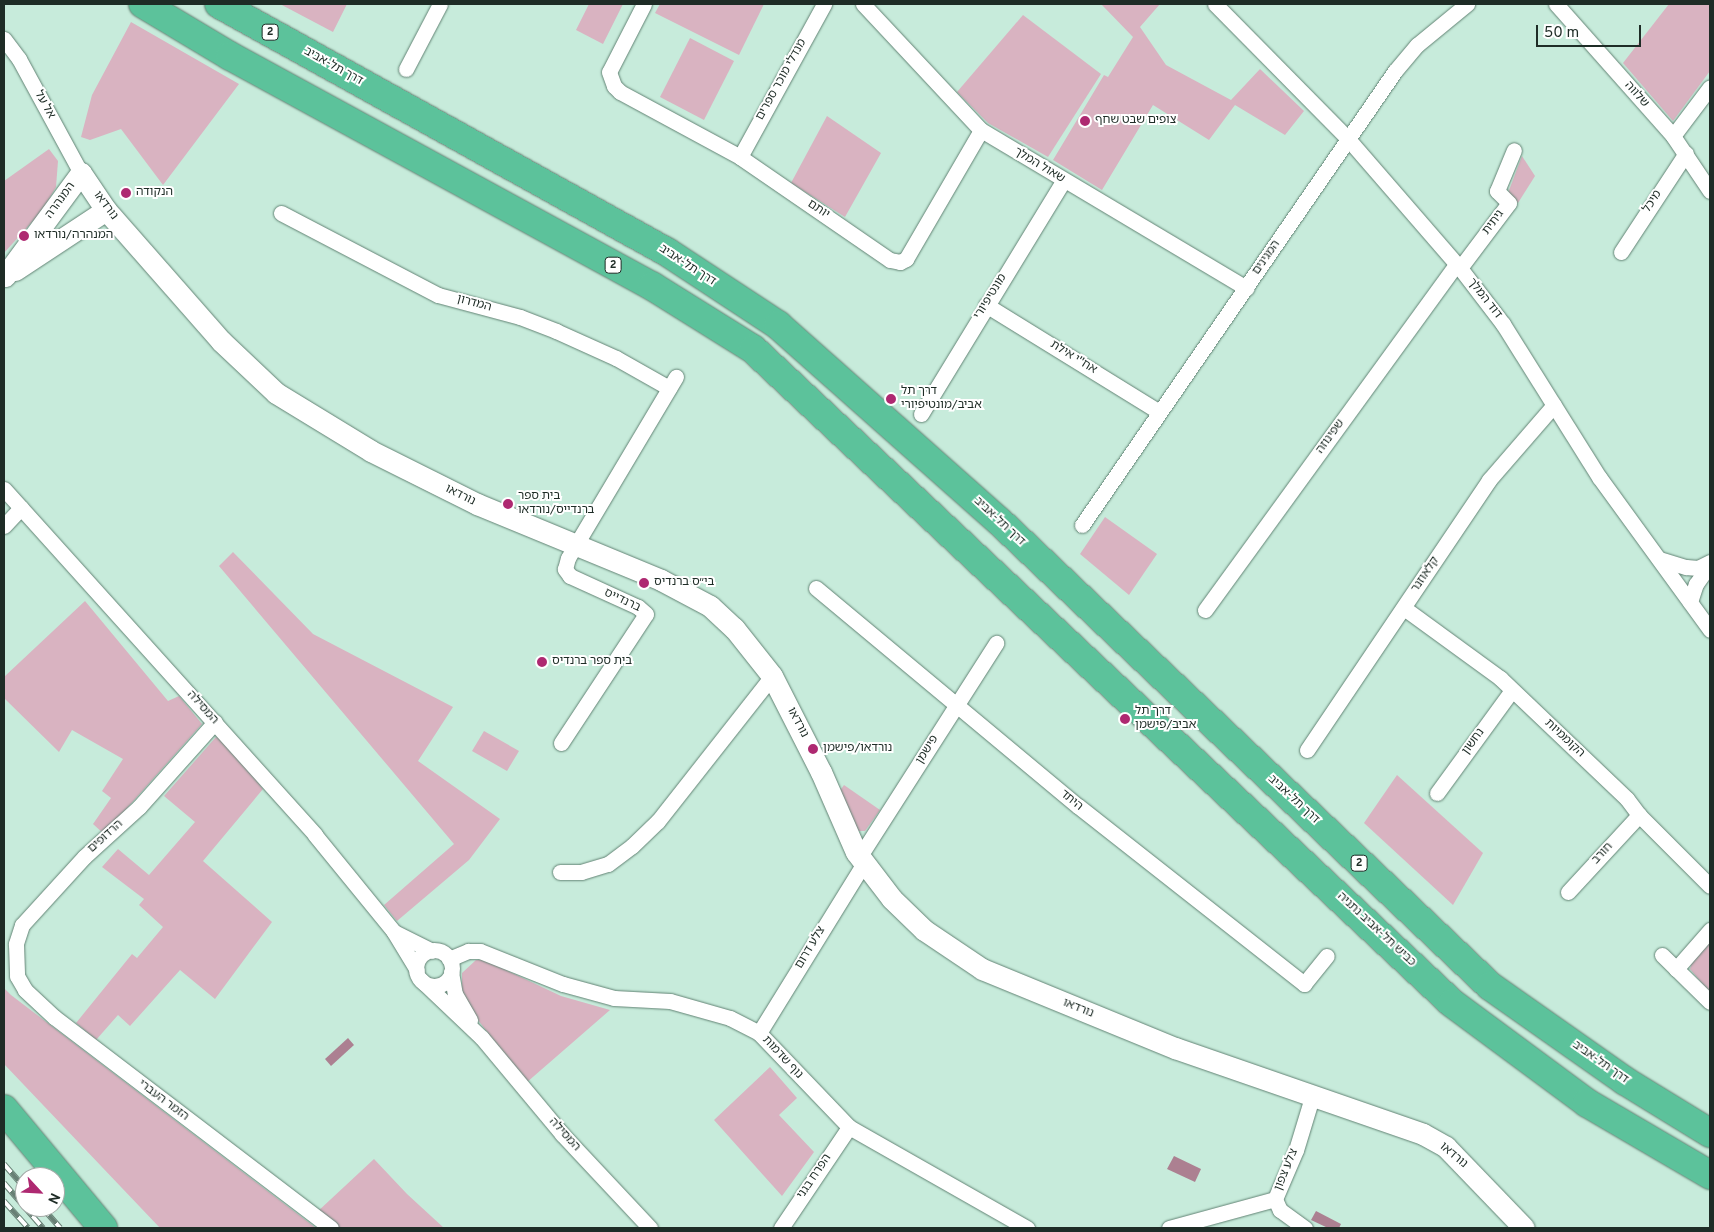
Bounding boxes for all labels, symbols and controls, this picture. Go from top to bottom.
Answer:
scale bar [1539,15,1644,47]
road number: 2 [261,24,279,41]
text: 50 m [1544,24,1579,43]
street label: מנדלי מוכר ספרים [754,37,810,123]
street label: דרך תל-אביב [301,45,365,89]
street label: שלווה [1621,79,1651,111]
street label: אל על [30,88,58,122]
place label: צופים שבט שחף [1095,114,1176,128]
marker: צופים שבט שחף [1079,115,1091,127]
street label: שאול המלך [1011,145,1067,187]
street label: המנהרה [43,180,79,222]
place label: הנקודה [136,186,173,200]
marker: הנקודה [120,187,132,199]
street label: מיכל [1640,188,1666,216]
street label: נורדאו [90,189,120,223]
street label: יותם [804,197,832,223]
street label: גיתית [1480,208,1508,238]
place label: המנהרה/נורדאו [34,229,113,243]
marker: המנהרה/נורדאו [18,230,30,242]
street label: המגינים [1250,238,1284,278]
street label: דרך תל-אביב [656,242,718,290]
road number: 2 [604,256,622,274]
street label: מונטיפיורי [971,272,1011,322]
street label: דוד המלך [1464,276,1504,322]
street label: המדרון [455,292,493,316]
street label: אח''י אילת [1047,338,1099,378]
place label: דרך תל אביב/מונטיפיורי [901,385,982,413]
marker: דרך תל אביב/מונטיפיורי [885,393,897,405]
street label: שפינוזה [1314,417,1348,457]
street label: נורדאו [442,483,478,509]
place label: בית ספר ברנדייס/נורדאו [518,490,594,518]
street label: דרך תל-אביב [970,495,1028,549]
marker: בית ספר ברנדייס/נורדאו [502,498,514,510]
street label: קלאוזנר [1409,554,1443,596]
place label: בי״ס ברנדיס [654,576,714,590]
marker: בי״ס ברנדיס [638,577,650,589]
street label: ברנדייס [601,586,643,616]
place label: בית ספר ברנדיס [552,655,632,669]
marker: בית ספר ברנדיס [536,656,548,668]
street label: המסילה [183,688,221,728]
street label: נורדאו [783,705,811,741]
place label: דרך תל אביב/פישמן [1135,705,1196,733]
marker: דרך תל אביב/פישמן [1119,713,1131,725]
street label: הקוממיות [1541,717,1587,761]
street label: נחשון [1460,726,1488,758]
street label: פישמן [914,733,942,767]
place label: נורדאו/פישמן [823,742,892,756]
marker: נורדאו/פישמן [807,743,819,755]
street label: דרך תל-אביב [1264,773,1322,827]
street label: היתד [1057,788,1085,814]
street label: הרדופים [85,818,127,856]
street label: חורב [1590,840,1616,868]
road number: 2 [1350,854,1368,871]
street label: כביש תל-אביב נתניה [1334,890,1418,970]
street label: צלע דרום [793,924,829,972]
street label: נורדאו [1060,996,1096,1022]
street label: נוף שדמות [759,1034,805,1082]
street label: דרך תל-אביב [1569,1039,1631,1087]
street label: הזמר העברי [135,1077,191,1125]
street label: המסילה [545,1115,583,1155]
street label: נורדאו [1436,1140,1470,1172]
street label: צלע צפון [1272,1147,1302,1193]
street label: הפרח בגני [795,1152,835,1202]
north arrow [15,1167,65,1217]
text: N [43,1190,63,1206]

